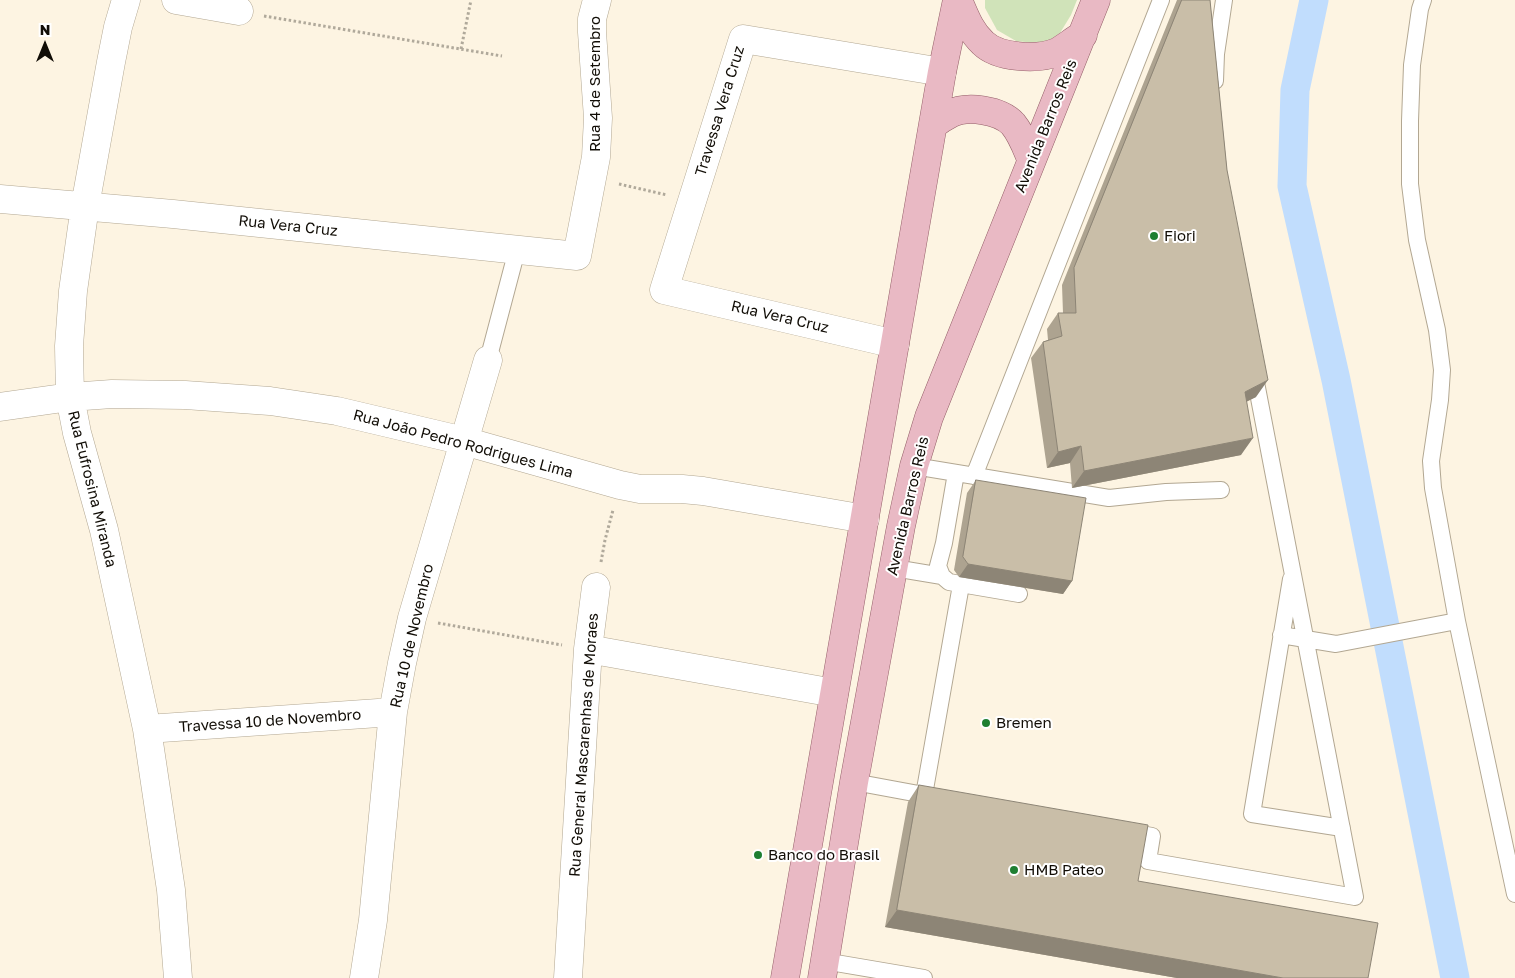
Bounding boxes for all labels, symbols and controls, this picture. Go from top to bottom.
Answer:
street label: Rua 4 de Setembro [586,16,604,152]
north arrow [20,20,70,70]
text: N [40,21,50,38]
street label: Travessa Vera Cruz [692,44,748,178]
street label: Avenida Barros Reis [1011,57,1081,195]
street label: Rua Vera Cruz [237,212,339,240]
place label: Fiori [1164,227,1196,245]
marker: Fiori [1148,230,1160,242]
street label: Rua Vera Cruz [729,297,831,337]
street label: Rua João Pedro Rodrigues Lima [351,406,575,482]
street label: Rua Eufrosina Miranda [64,409,120,569]
street label: Avenida Barros Reis [883,435,933,577]
street label: Rua 10 de Novembro [387,562,437,710]
street label: Rua General Mascarenhas de Moraes [566,612,602,878]
street label: Travessa 10 de Novembro [178,706,362,736]
place label: Bremen [996,714,1052,732]
marker: Bremen [980,717,992,729]
place label: Banco do Brasil [768,846,880,864]
marker: Banco do Brasil [752,849,764,861]
place label: HMB Pateo [1024,861,1104,879]
marker: HMB Pateo [1008,864,1020,876]

